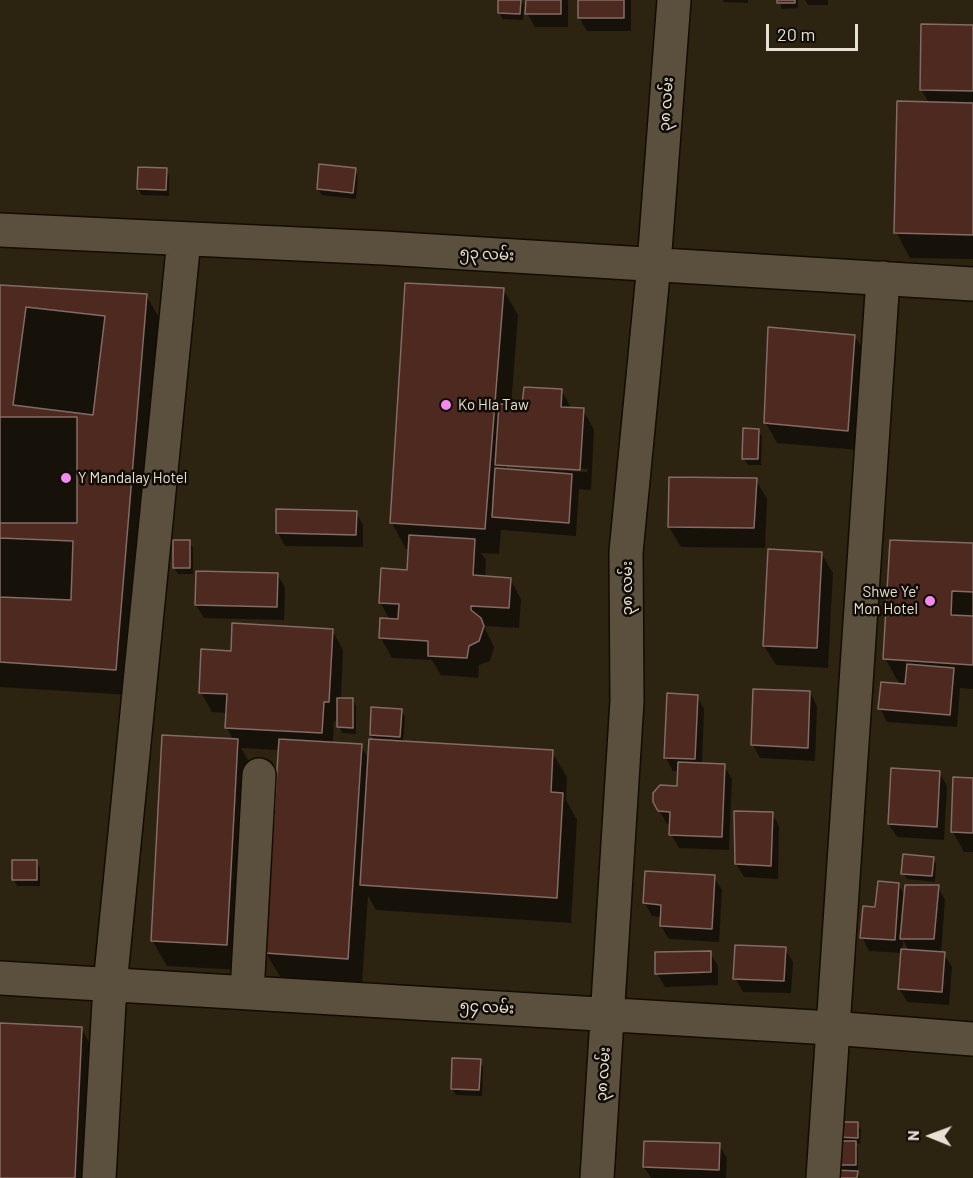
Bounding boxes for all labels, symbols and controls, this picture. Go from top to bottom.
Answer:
scale bar [769,12,860,50]
text: 20 m [777,23,815,45]
street label: ၃၈ လမ်း [655,76,677,132]
street label: ၅၃ လမ်း [459,244,515,264]
place label: Ko Hla Taw [458,396,529,414]
marker: Ko Hla Taw [439,398,453,412]
place label: Y Mandalay Hotel [78,469,187,487]
marker: Y Mandalay Hotel [59,471,73,485]
street label: ၃၈ လမ်း [618,561,636,615]
place label: Shwe Ye' Mon Hotel [853,583,918,618]
marker: Shwe Ye' Mon Hotel [923,594,937,608]
street label: ၅၄ လမ်း [459,997,515,1017]
street label: ၃၈ လမ်း [592,1046,614,1102]
north arrow [901,1106,961,1166]
text: N [903,1130,922,1141]

